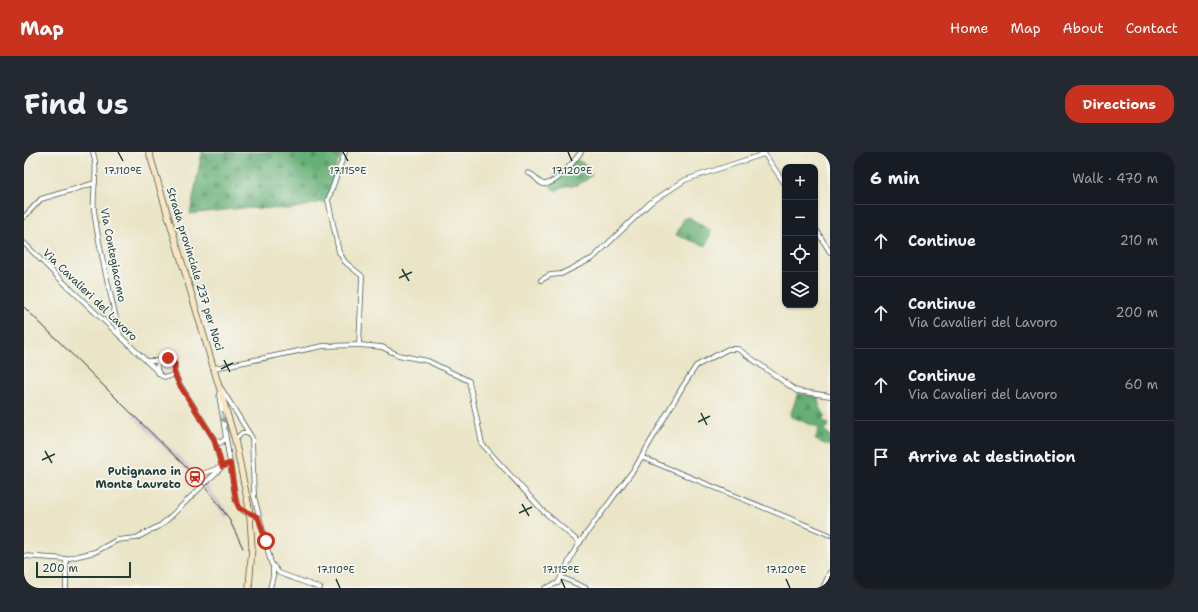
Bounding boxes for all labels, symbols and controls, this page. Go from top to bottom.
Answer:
text: Map [20,16,64,41]
text: Home [950,19,989,37]
text: Map [1011,19,1041,37]
text: About [1063,19,1104,37]
text: Contact [1126,19,1178,37]
text: Find us [24,85,129,123]
button: Directions [1065,85,1174,123]
text: 17.110°E [104,164,142,177]
text: 17.115°E [330,164,367,177]
text: 17.120°E [552,164,592,177]
map controls [782,164,818,308]
button: + [782,164,818,200]
text: 6 min [870,167,920,189]
text: Walk · 470 m [1072,170,1158,187]
street label: Strada provinciale 237 per Noci [163,185,227,353]
button: − [782,200,818,236]
street label: Via Contegiacomo [97,207,130,304]
icon: ahead [870,230,892,252]
text: Continue [908,231,976,251]
text: 210 m [1120,232,1158,249]
button: locate [782,236,818,272]
street label: Via Cavalieri del Lavoro [39,246,141,345]
button: layers [782,272,818,308]
text: Continue [908,294,976,314]
icon: ahead [870,302,892,324]
text: 200 m [1116,304,1158,321]
text: Via Cavalieri del Lavoro [908,314,1057,331]
route end [159,349,177,367]
text: Continue [908,366,976,386]
icon: ahead [870,374,892,396]
text: 60 m [1125,376,1158,393]
text: Via Cavalieri del Lavoro [908,386,1057,403]
one-way arrow [220,411,226,423]
icon: arrive [870,446,892,468]
text: Arrive at destination [908,447,1076,467]
place label: Putignano in Monte Laureto [95,464,182,492]
station icon: Putignano in Monte Laureto [184,466,206,488]
route start [257,532,275,550]
scale bar [36,560,131,579]
text: 200 m [42,561,78,576]
text: 17.110°E [317,563,355,576]
text: 17.115°E [543,563,580,576]
text: 17.120°E [766,563,806,576]

